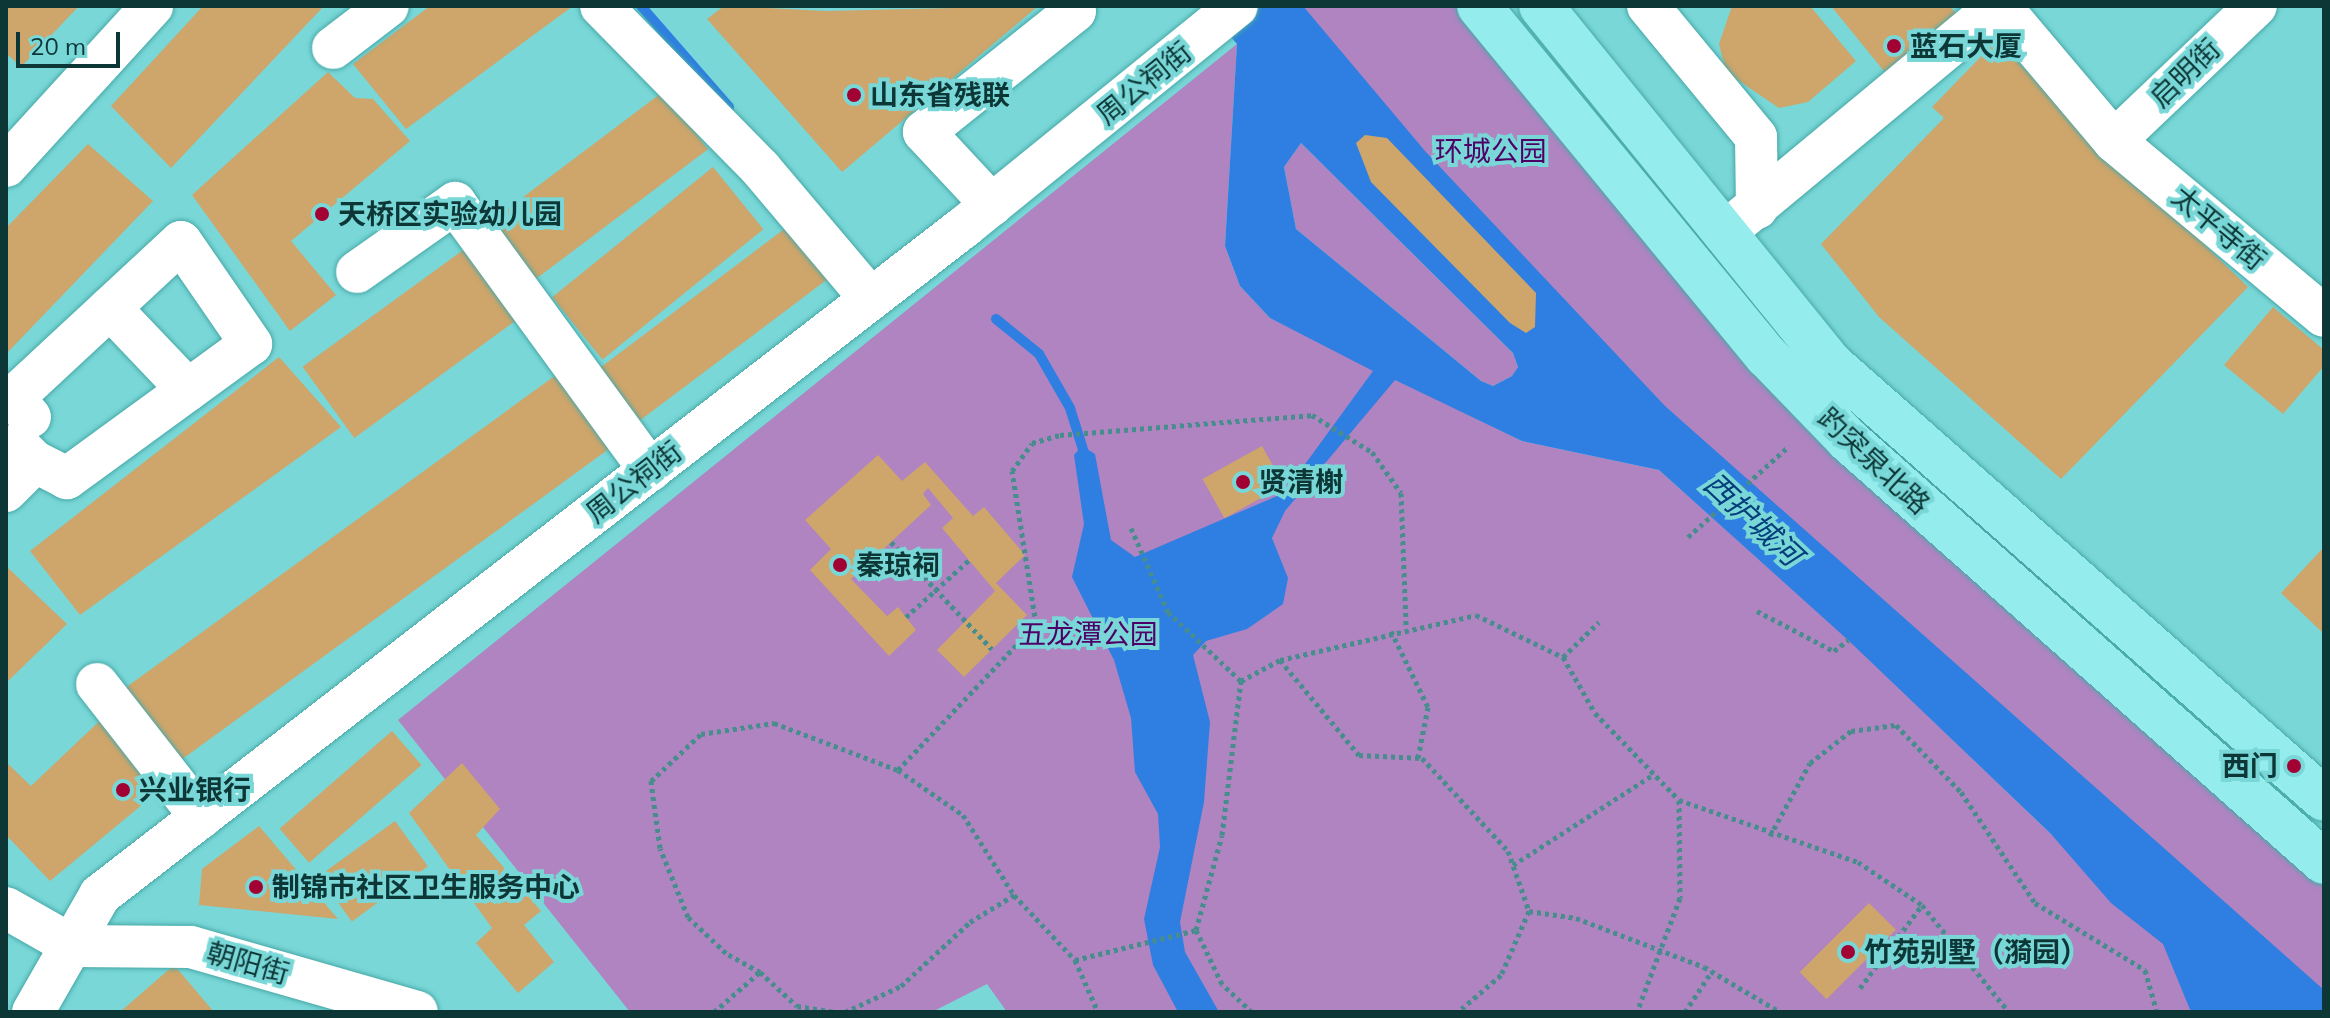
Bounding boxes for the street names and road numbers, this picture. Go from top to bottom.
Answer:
street label: 启明街 [2143,32,2227,114]
street label: 周公祠街 [1090,35,1198,131]
street label: 太平寺街 [2165,179,2273,277]
street label: 趵突泉北路 [1811,401,1937,521]
street label: 周公祠街 [580,434,688,530]
street label: 朝阳街 [203,935,293,991]

